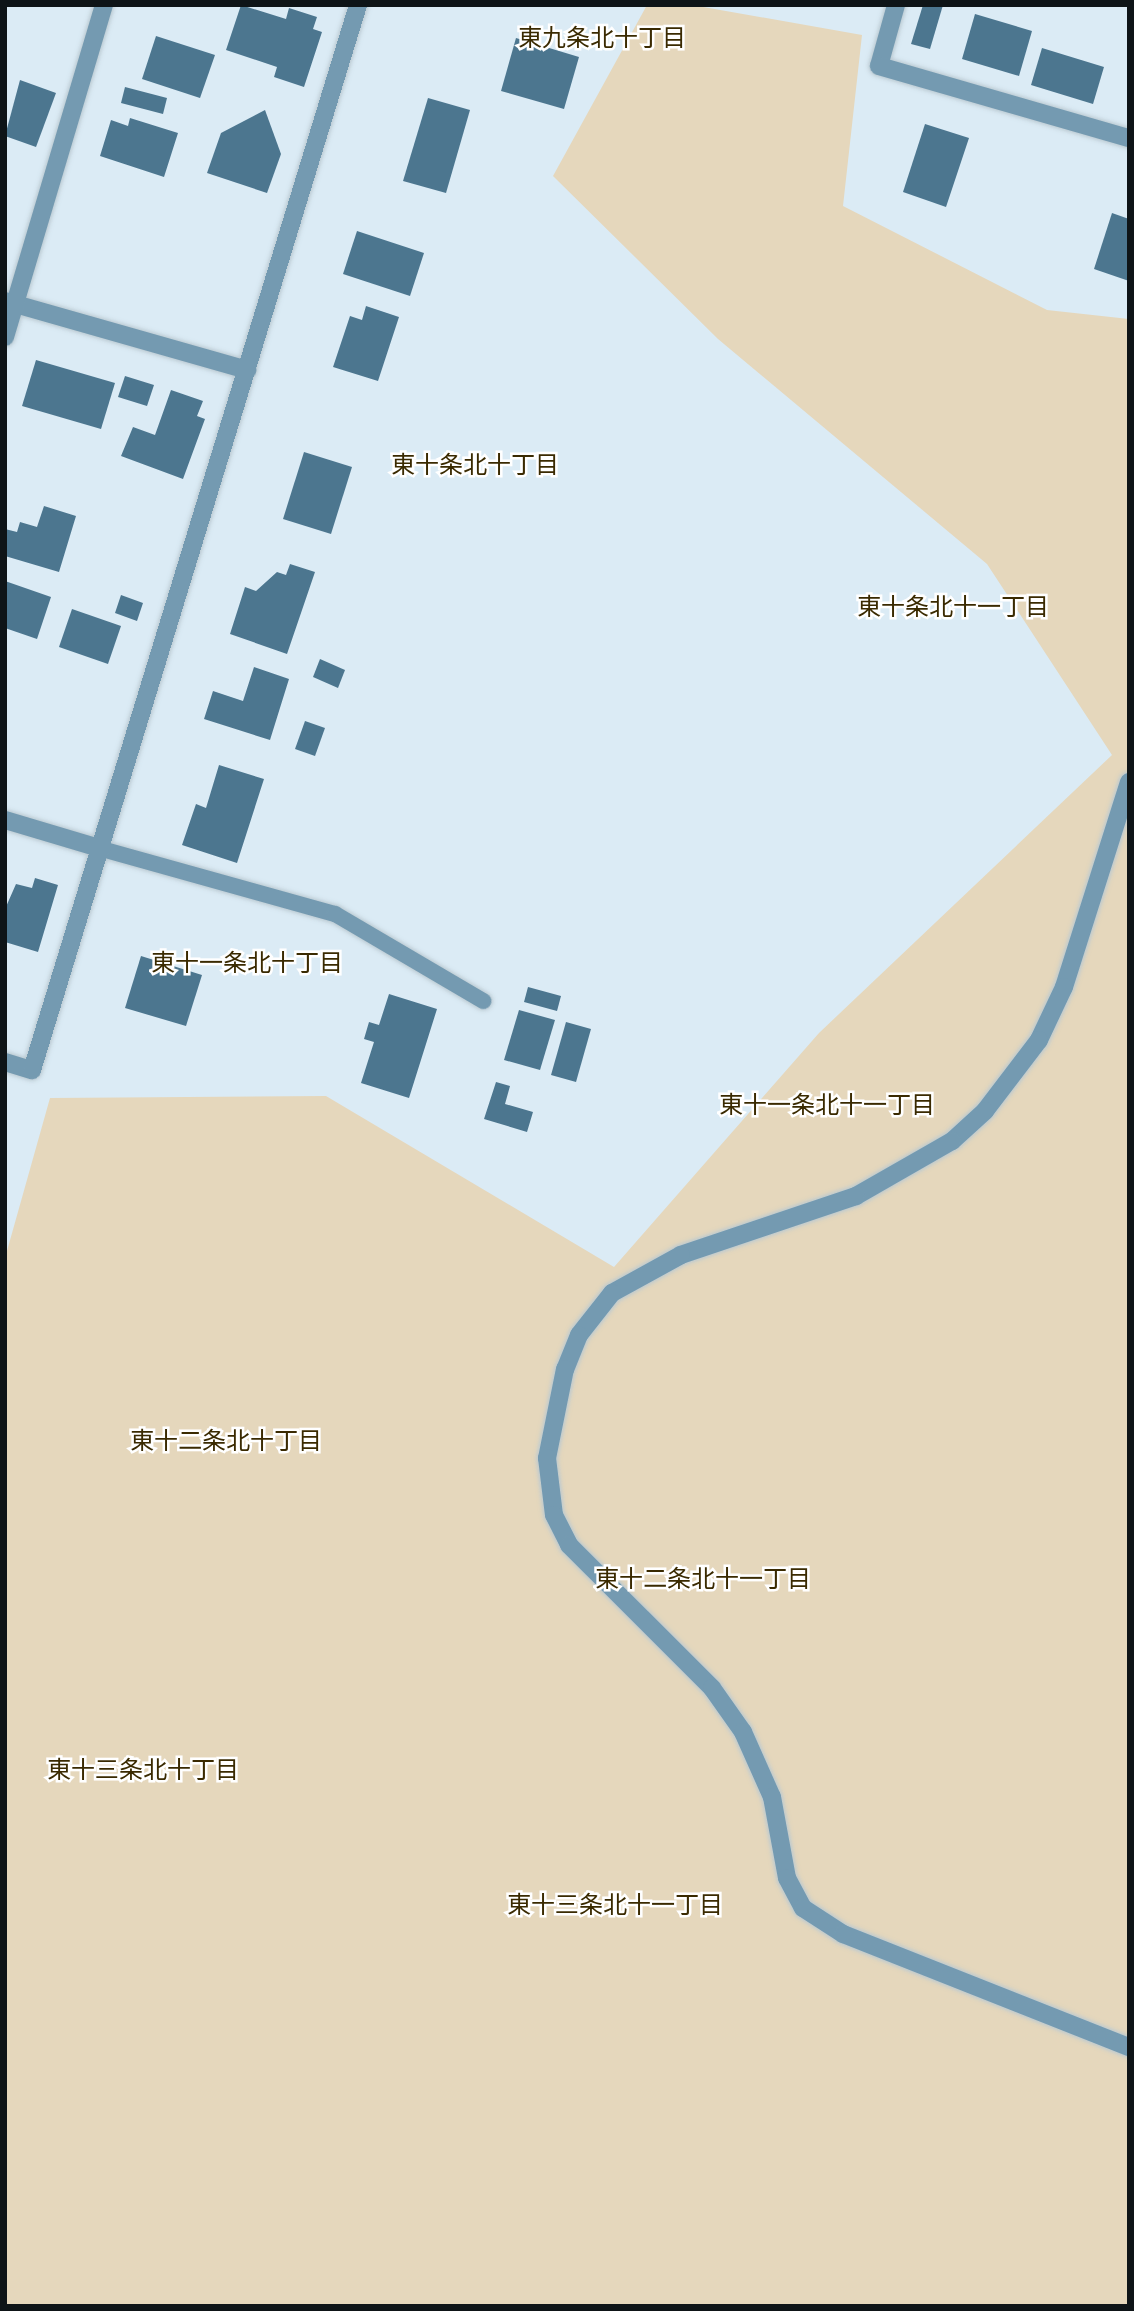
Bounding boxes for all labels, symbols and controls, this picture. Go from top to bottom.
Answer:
district label: 東九条北十丁目 [518,25,686,53]
district label: 東十条北十丁目 [391,452,559,480]
district label: 東十条北十一丁目 [857,594,1049,622]
district label: 東十一条北十丁目 [151,950,343,978]
district label: 東十一条北十一丁目 [719,1092,935,1120]
district label: 東十二条北十丁目 [130,1428,322,1456]
district label: 東十二条北十一丁目 [595,1566,811,1594]
district label: 東十三条北十丁目 [47,1757,239,1785]
district label: 東十三条北十一丁目 [507,1892,723,1920]

